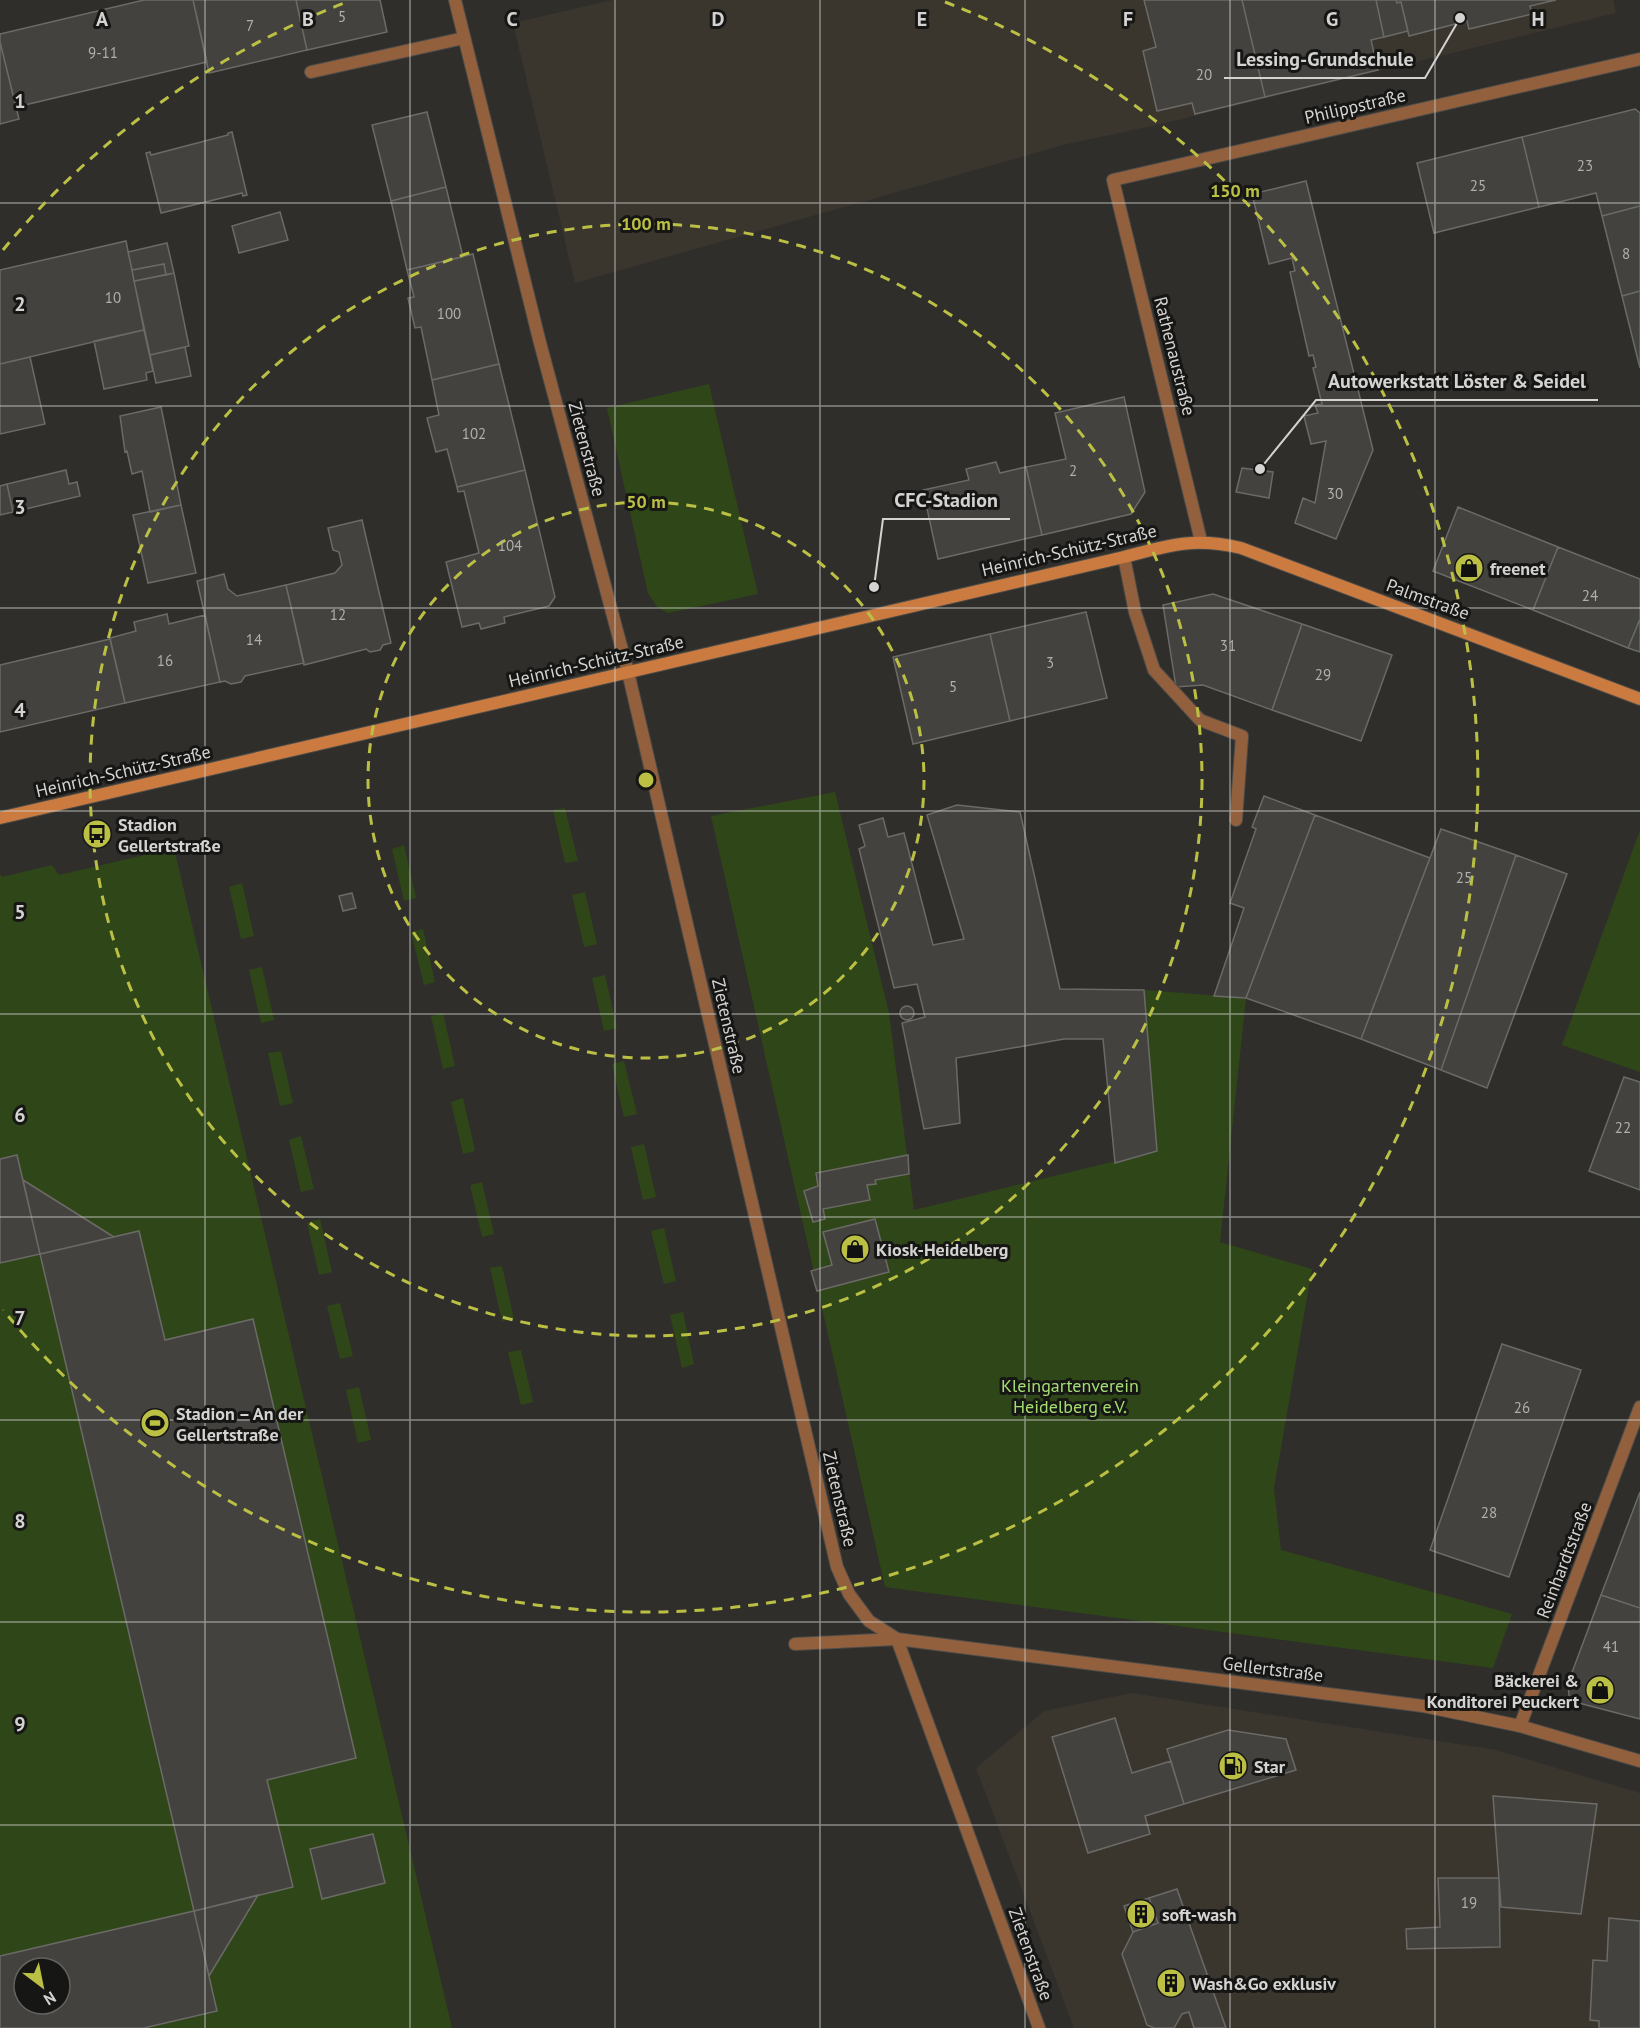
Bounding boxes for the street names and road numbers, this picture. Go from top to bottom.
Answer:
street label: Philippstraße [1302,83,1408,129]
street label: Rathenaustraße [1149,294,1201,418]
street label: Zietenstraße [563,399,611,499]
street label: Heinrich-Schütz-Straße [979,519,1159,581]
street label: Palmstraße [1383,573,1473,625]
street label: Heinrich-Schütz-Straße [506,630,686,692]
street label: Heinrich-Schütz-Straße [33,740,213,802]
street label: Zietenstraße [707,976,751,1076]
street label: Zietenstraße [818,1449,862,1549]
street label: Reinhardtstraße [1531,1499,1597,1621]
street label: Gellertstraße [1221,1651,1325,1687]
street label: Zietenstraße [1004,1904,1058,2004]

